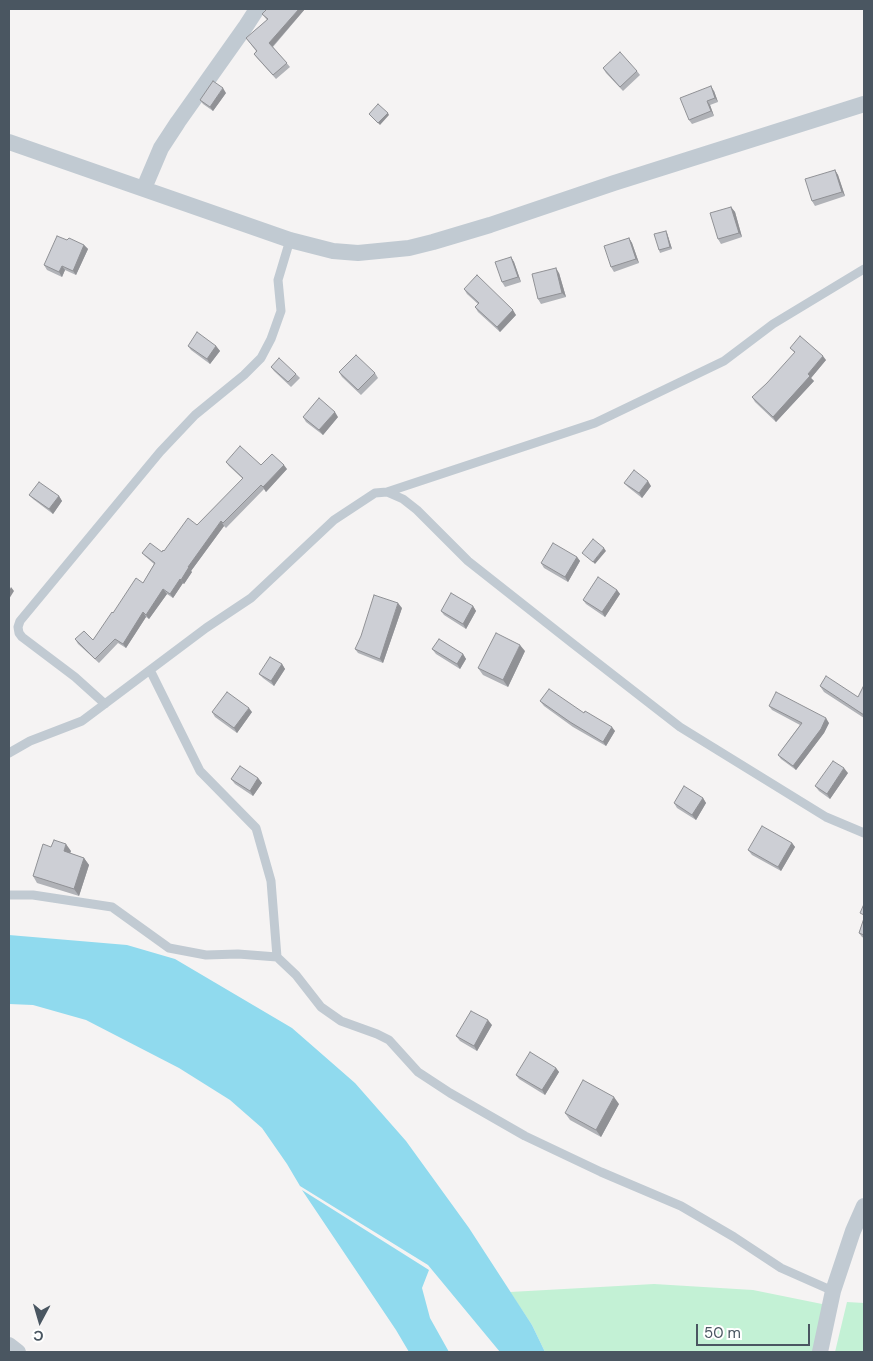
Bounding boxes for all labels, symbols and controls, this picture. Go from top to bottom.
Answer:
north arrow [15,1296,65,1346]
scale bar [698,1314,812,1346]
text: 50 m [704,1323,741,1343]
text: С [32,1326,44,1345]

